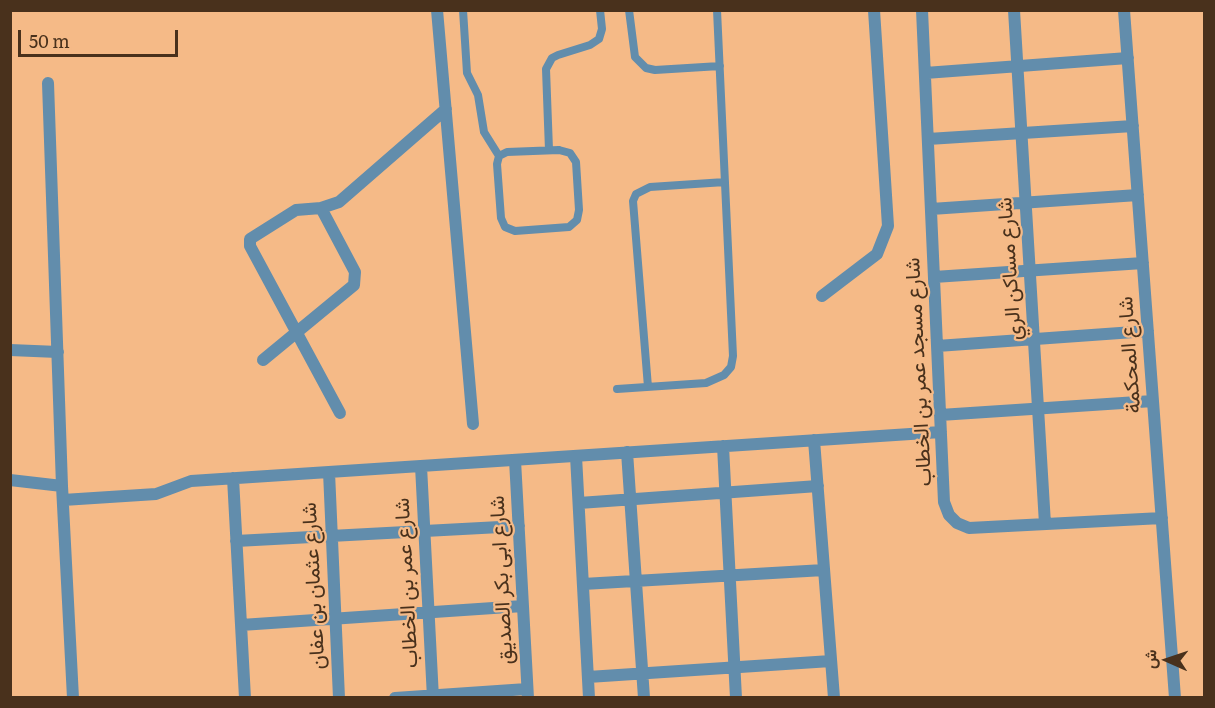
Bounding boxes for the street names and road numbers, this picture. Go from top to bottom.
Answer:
street label: شارع مساكن الري [992,197,1028,341]
street label: شارع مسجد عمر بن الخطاب [900,257,938,487]
street label: شارع المحكمة [1113,296,1147,414]
street label: شارع ابى بكر الصديق [485,495,519,665]
street label: شارع عمر بن الخطاب [390,497,424,669]
street label: شارع عثمان بن عفان [297,502,331,670]

